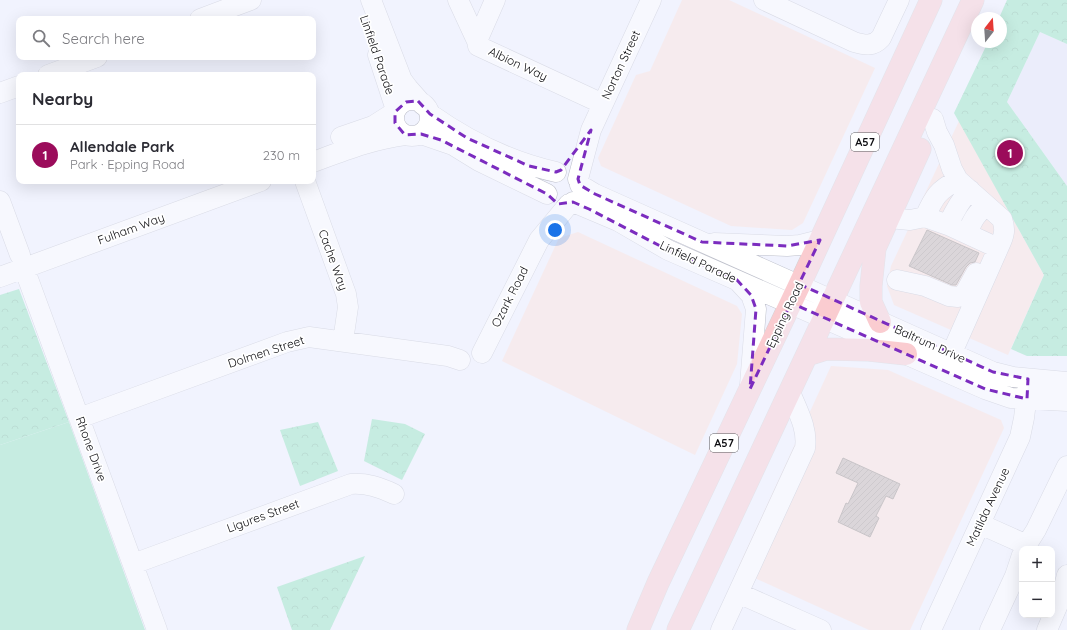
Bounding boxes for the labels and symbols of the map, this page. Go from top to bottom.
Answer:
north arrow [971,12,1007,48]
street label: Linfield Parade [357,13,398,97]
street label: Norton Street [598,28,643,102]
street label: Albion Way [486,43,550,84]
road number: A57 [851,133,879,151]
pin: 1 [997,138,1023,168]
street label: Fulham Way [95,209,166,248]
your location [545,220,565,240]
street label: Cache Way [316,227,351,292]
street label: Linfield Parade [657,237,739,286]
street label: Ozark Road [488,264,531,330]
street label: Epping Road [763,279,806,350]
street label: Baltrum Drive [892,321,968,366]
street label: Dolmen Street [226,332,306,371]
street label: Rhone Drive [73,414,110,484]
road number: A57 [710,434,738,452]
street label: Matilda Avenue [963,465,1012,549]
street label: Ligures Street [225,495,301,536]

